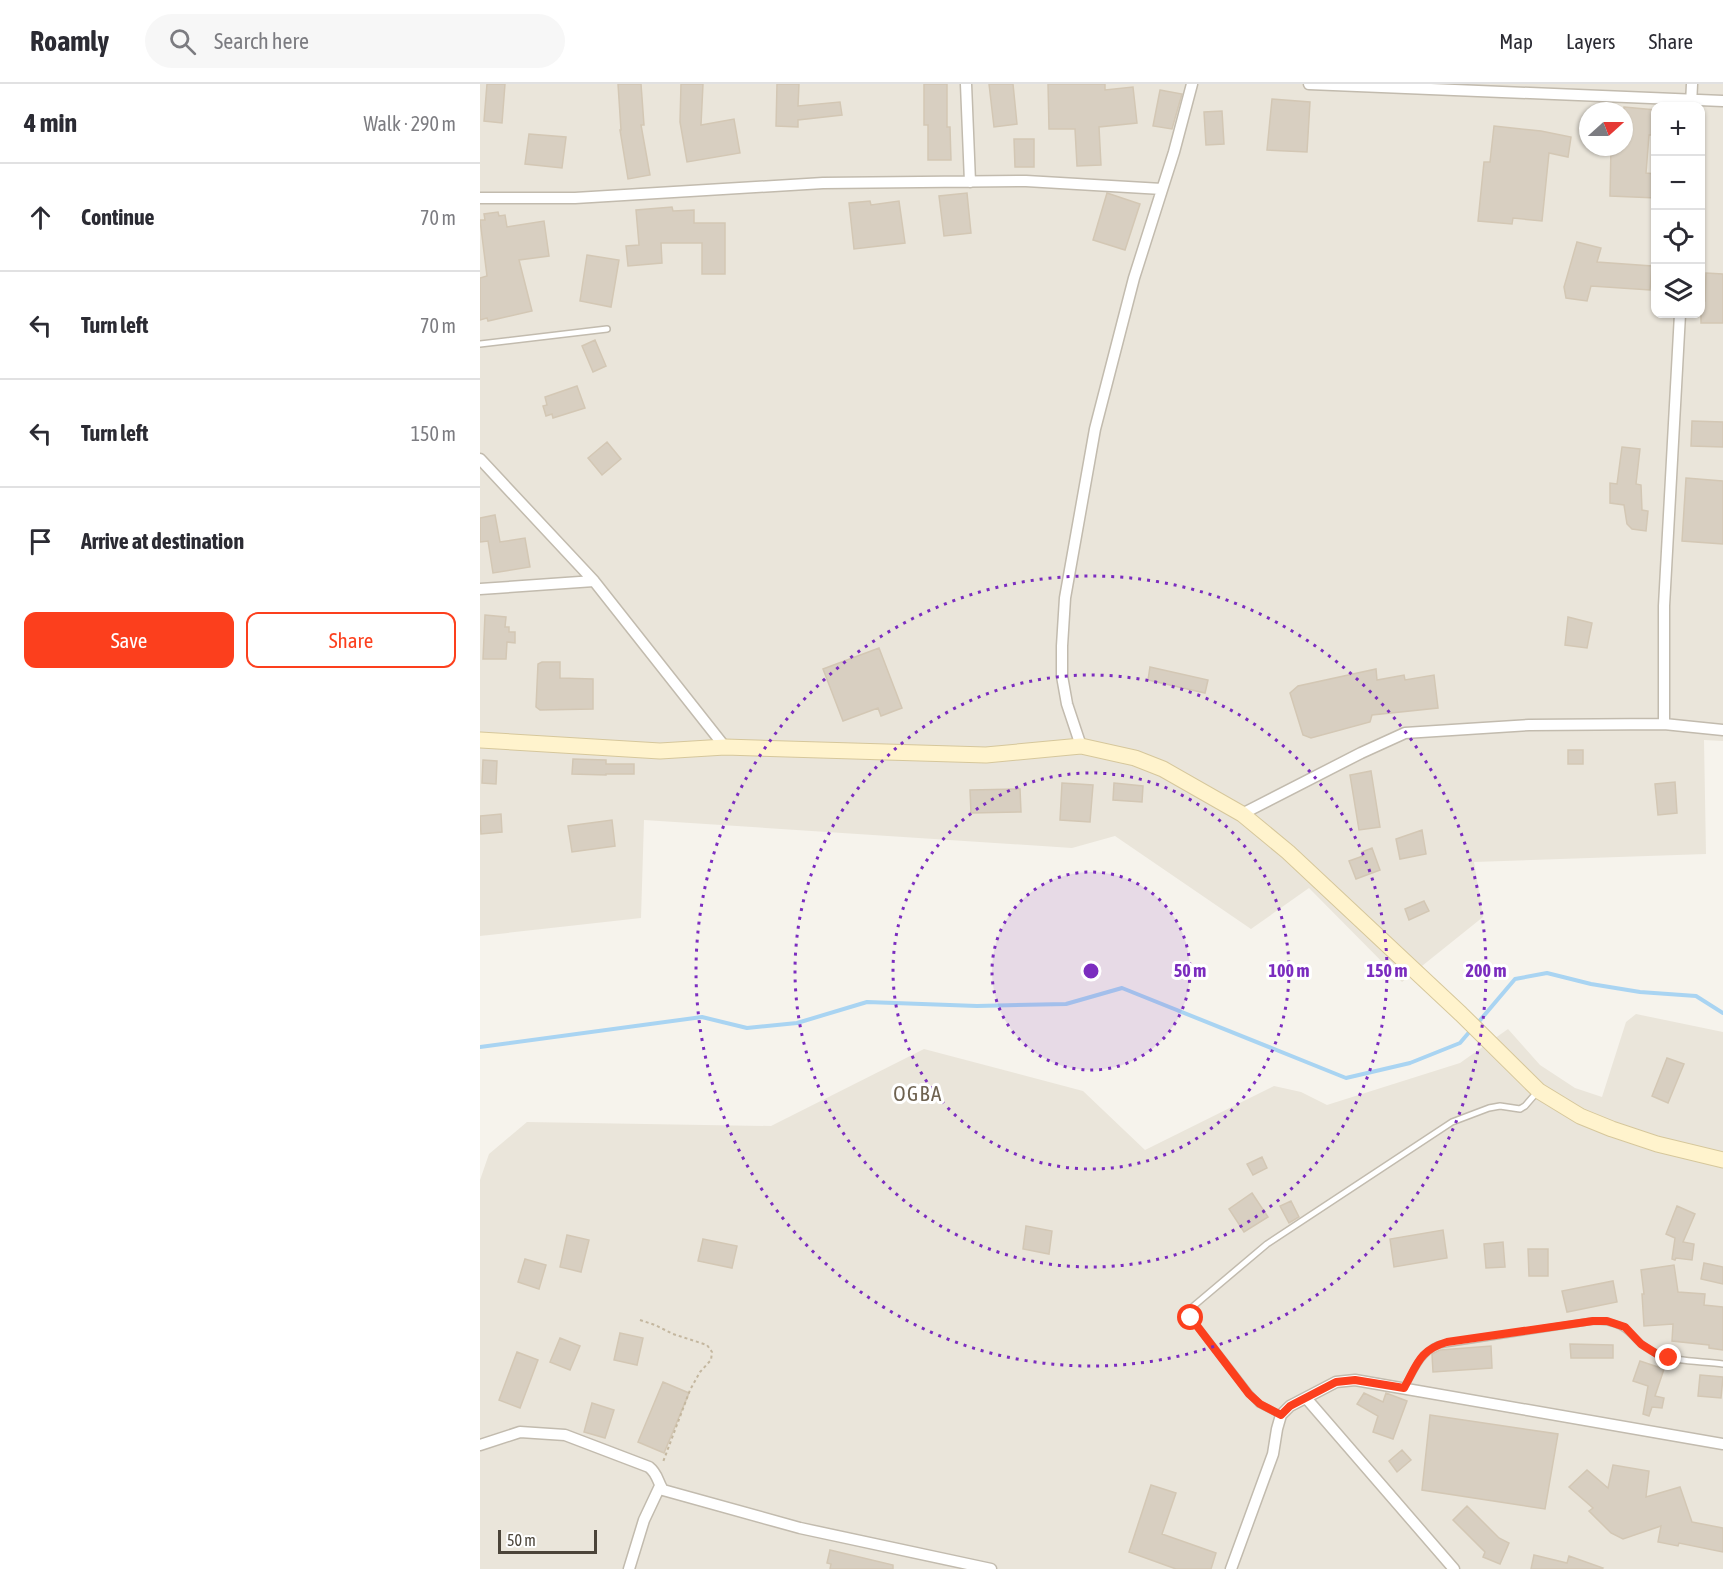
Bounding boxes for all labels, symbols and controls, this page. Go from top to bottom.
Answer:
search box [145,14,565,68]
text: Roamly [30,25,109,57]
icon: search [166,25,199,58]
text: Search here [214,28,309,54]
text: Map [1499,29,1533,53]
text: Layers [1566,29,1616,53]
text: Share [1649,29,1693,53]
north arrow [1579,102,1633,156]
map controls [1651,102,1705,318]
button: + [1651,102,1705,156]
text: 4 min [24,108,77,138]
text: Walk · 290 m [364,112,456,135]
button: − [1651,156,1705,210]
icon: ahead [24,201,57,234]
text: Continue [81,204,155,230]
text: 70 m [420,206,456,229]
button: locate [1651,210,1705,264]
button: layers [1651,264,1705,318]
icon: left [24,309,57,342]
text: Turn left [81,312,148,338]
text: 70 m [420,314,456,337]
icon: left [24,417,57,450]
text: Turn left [81,420,148,446]
text: 150 m [411,422,456,445]
icon: arrive [24,525,57,558]
text: Arrive at destination [81,528,244,554]
button: Save [24,612,234,668]
button: Share [246,612,456,668]
text: 50 m [1174,960,1206,981]
text: 100 m [1269,960,1309,981]
text: 150 m [1367,960,1407,981]
text: 200 m [1466,960,1506,981]
centre of rings [1081,961,1101,981]
district label: OGBA [893,1081,943,1105]
route start [1177,1304,1203,1330]
route end [1655,1344,1681,1370]
scale bar [498,1527,597,1554]
text: 50 m [507,1531,536,1549]

